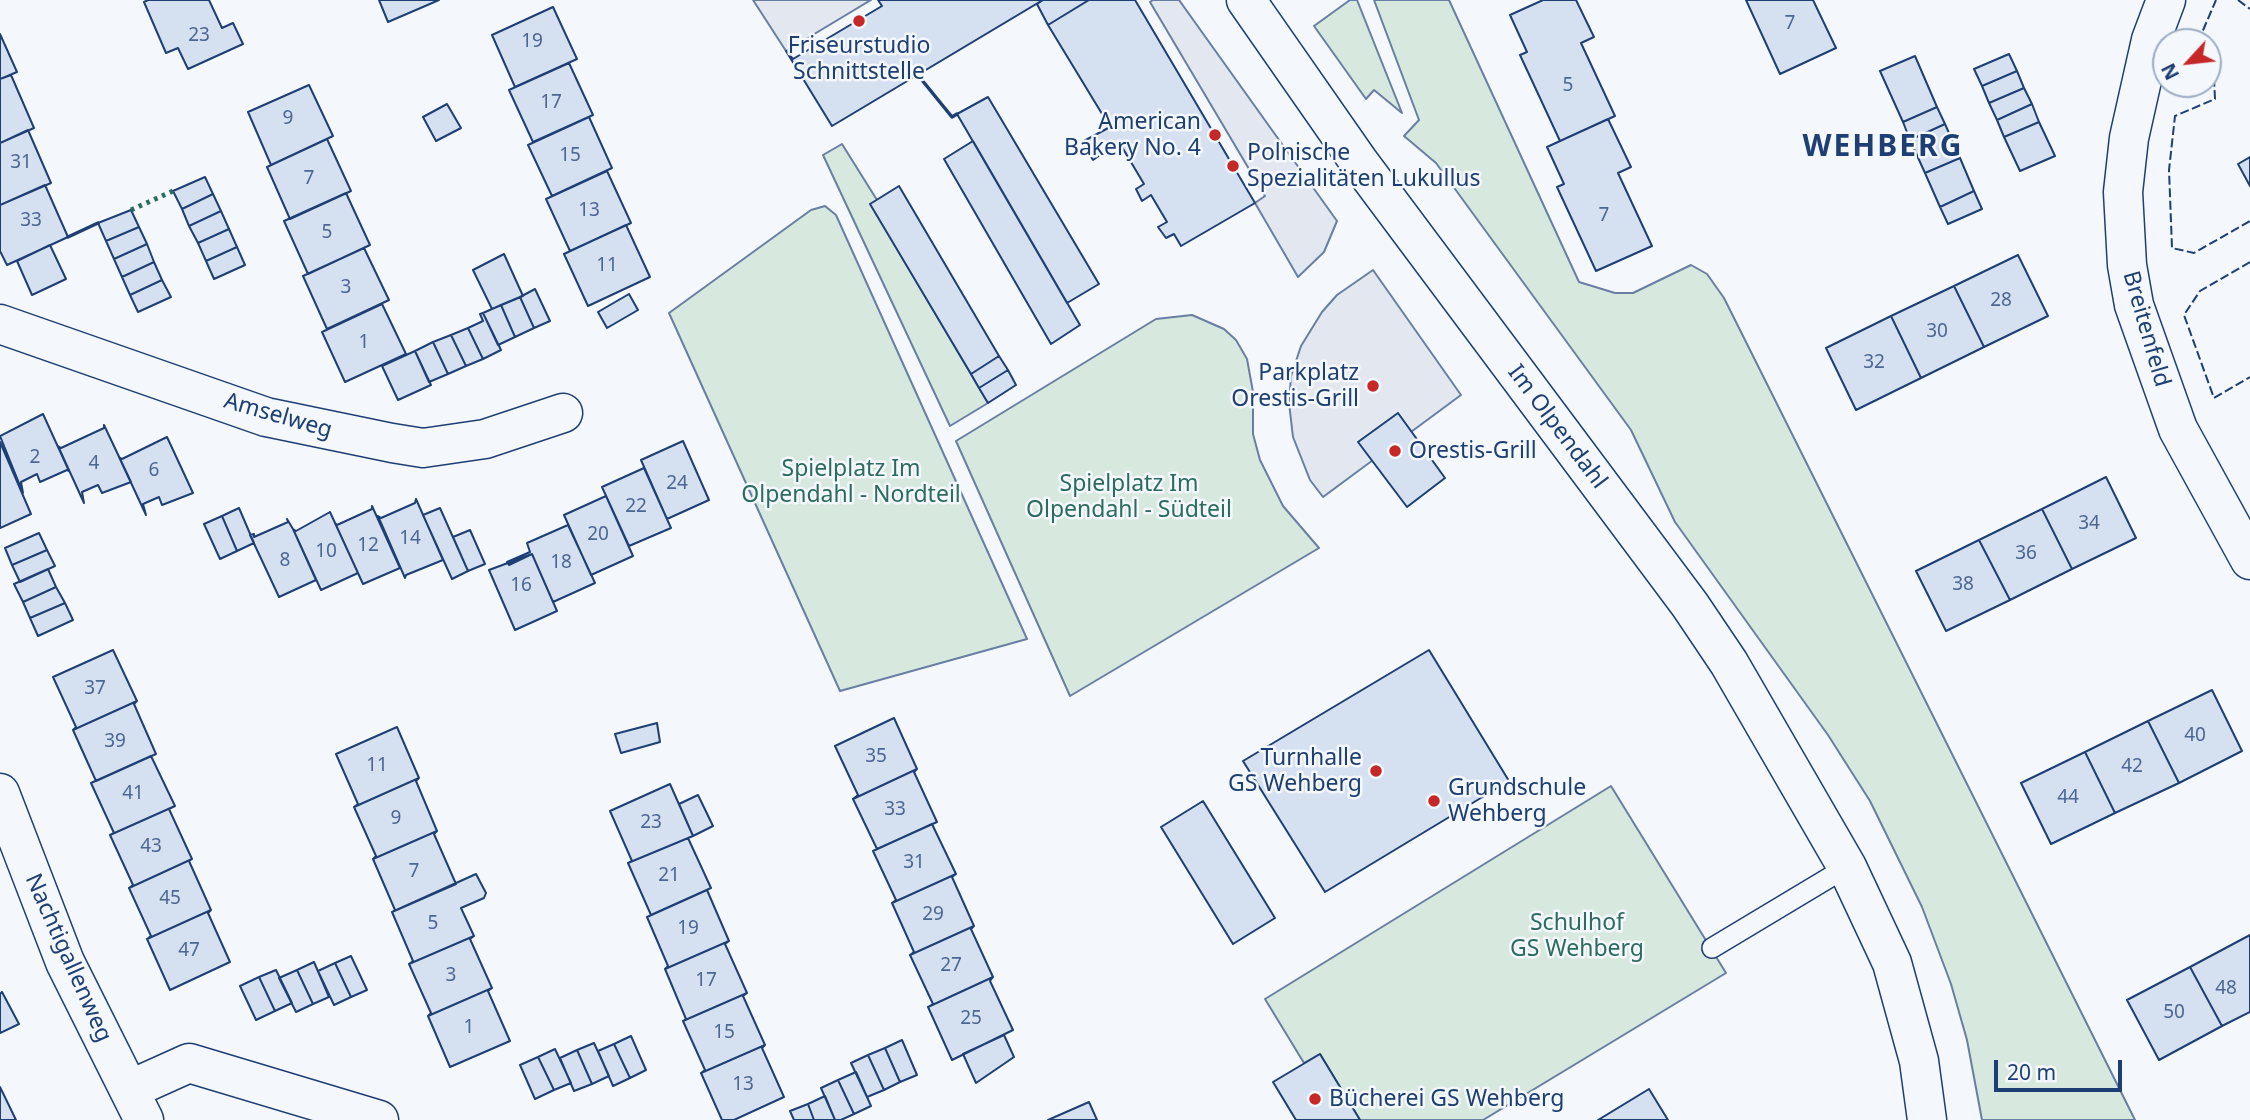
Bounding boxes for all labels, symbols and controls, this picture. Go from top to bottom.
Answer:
marker: Friseurstudio Schnittstelle [851,13,867,29]
house number: 7 [1785,13,1795,35]
house number: 23 [188,25,210,47]
north arrow [2152,28,2222,98]
house number: 19 [521,31,543,53]
place label: Friseurstudio Schnittstelle [788,32,930,86]
text: N [2155,59,2185,84]
house number: 5 [1563,75,1573,97]
house number: 17 [540,92,562,114]
house number: 9 [283,108,293,130]
place label: American Bakery No. 4 [1064,108,1201,162]
marker: American Bakery No. 4 [1207,127,1223,143]
district label: WEHBERG [1803,129,1963,165]
place label: Polnische Spezialitäten Lukullus [1247,139,1481,193]
house number: 15 [559,145,581,167]
house number: 31 [10,152,32,174]
marker: Polnische Spezialitäten Lukullus [1225,158,1241,174]
house number: 7 [304,168,314,190]
house number: 13 [578,200,600,222]
house number: 7 [1599,205,1609,227]
house number: 33 [20,210,42,232]
house number: 5 [322,222,332,244]
house number: 11 [596,255,618,277]
street label: Breitenfeld [2116,268,2176,390]
house number: 3 [341,277,351,299]
house number: 28 [1990,290,2012,312]
house number: 30 [1926,321,1948,343]
house number: 1 [359,332,369,354]
house number: 32 [1863,352,1885,374]
place label: Parkplatz Orestis-Grill [1231,359,1359,413]
street label: Im Olpendahl [1502,360,1612,494]
marker: Parkplatz Orestis-Grill [1365,378,1381,394]
street label: Amselweg [221,387,335,445]
place label: Orestis-Grill [1409,437,1537,465]
marker: Orestis-Grill [1387,443,1403,459]
house number: 2 [30,447,40,469]
house number: 4 [89,453,99,475]
park label: Spielplatz Im Olpendahl - Nordteil [741,455,961,509]
house number: 6 [149,460,159,482]
park label: Spielplatz Im Olpendahl - Südteil [1026,470,1232,524]
house number: 24 [666,473,688,495]
house number: 22 [625,496,647,518]
house number: 34 [2078,513,2100,535]
house number: 20 [587,524,609,546]
house number: 14 [399,528,421,550]
house number: 12 [357,535,379,557]
house number: 10 [315,541,337,563]
house number: 36 [2015,543,2037,565]
house number: 8 [280,550,290,572]
house number: 18 [550,552,572,574]
house number: 38 [1952,574,1974,596]
house number: 16 [510,575,532,597]
house number: 37 [84,678,106,700]
house number: 40 [2184,725,2206,747]
house number: 39 [104,731,126,753]
place label: Turnhalle GS Wehberg [1228,744,1362,798]
house number: 35 [865,746,887,768]
house number: 11 [366,755,388,777]
house number: 42 [2121,756,2143,778]
marker: Turnhalle GS Wehberg [1368,763,1384,779]
place label: Grundschule Wehberg [1448,774,1586,828]
house number: 41 [122,783,144,805]
house number: 44 [2057,787,2079,809]
marker: Grundschule Wehberg [1426,793,1442,809]
house number: 33 [884,799,906,821]
house number: 9 [391,808,401,830]
house number: 23 [640,812,662,834]
house number: 43 [140,836,162,858]
house number: 31 [903,852,925,874]
house number: 7 [409,861,419,883]
house number: 21 [658,865,680,887]
street label: Nachtigallenweg [19,870,117,1046]
house number: 45 [159,888,181,910]
house number: 29 [922,904,944,926]
park label: Schulhof GS Wehberg [1510,909,1644,963]
house number: 5 [428,913,438,935]
house number: 19 [677,918,699,940]
house number: 47 [178,940,200,962]
house number: 27 [940,955,962,977]
house number: 3 [446,965,456,987]
house number: 17 [695,970,717,992]
house number: 48 [2215,978,2237,1000]
house number: 50 [2163,1002,2185,1024]
house number: 25 [960,1008,982,1030]
house number: 1 [464,1017,474,1039]
house number: 15 [713,1022,735,1044]
scale bar [1998,1046,2126,1090]
text: 20 m [2007,1058,2056,1086]
house number: 13 [732,1074,754,1096]
place label: Bücherei GS Wehberg [1329,1085,1564,1113]
marker: Bücherei GS Wehberg [1307,1091,1323,1107]

